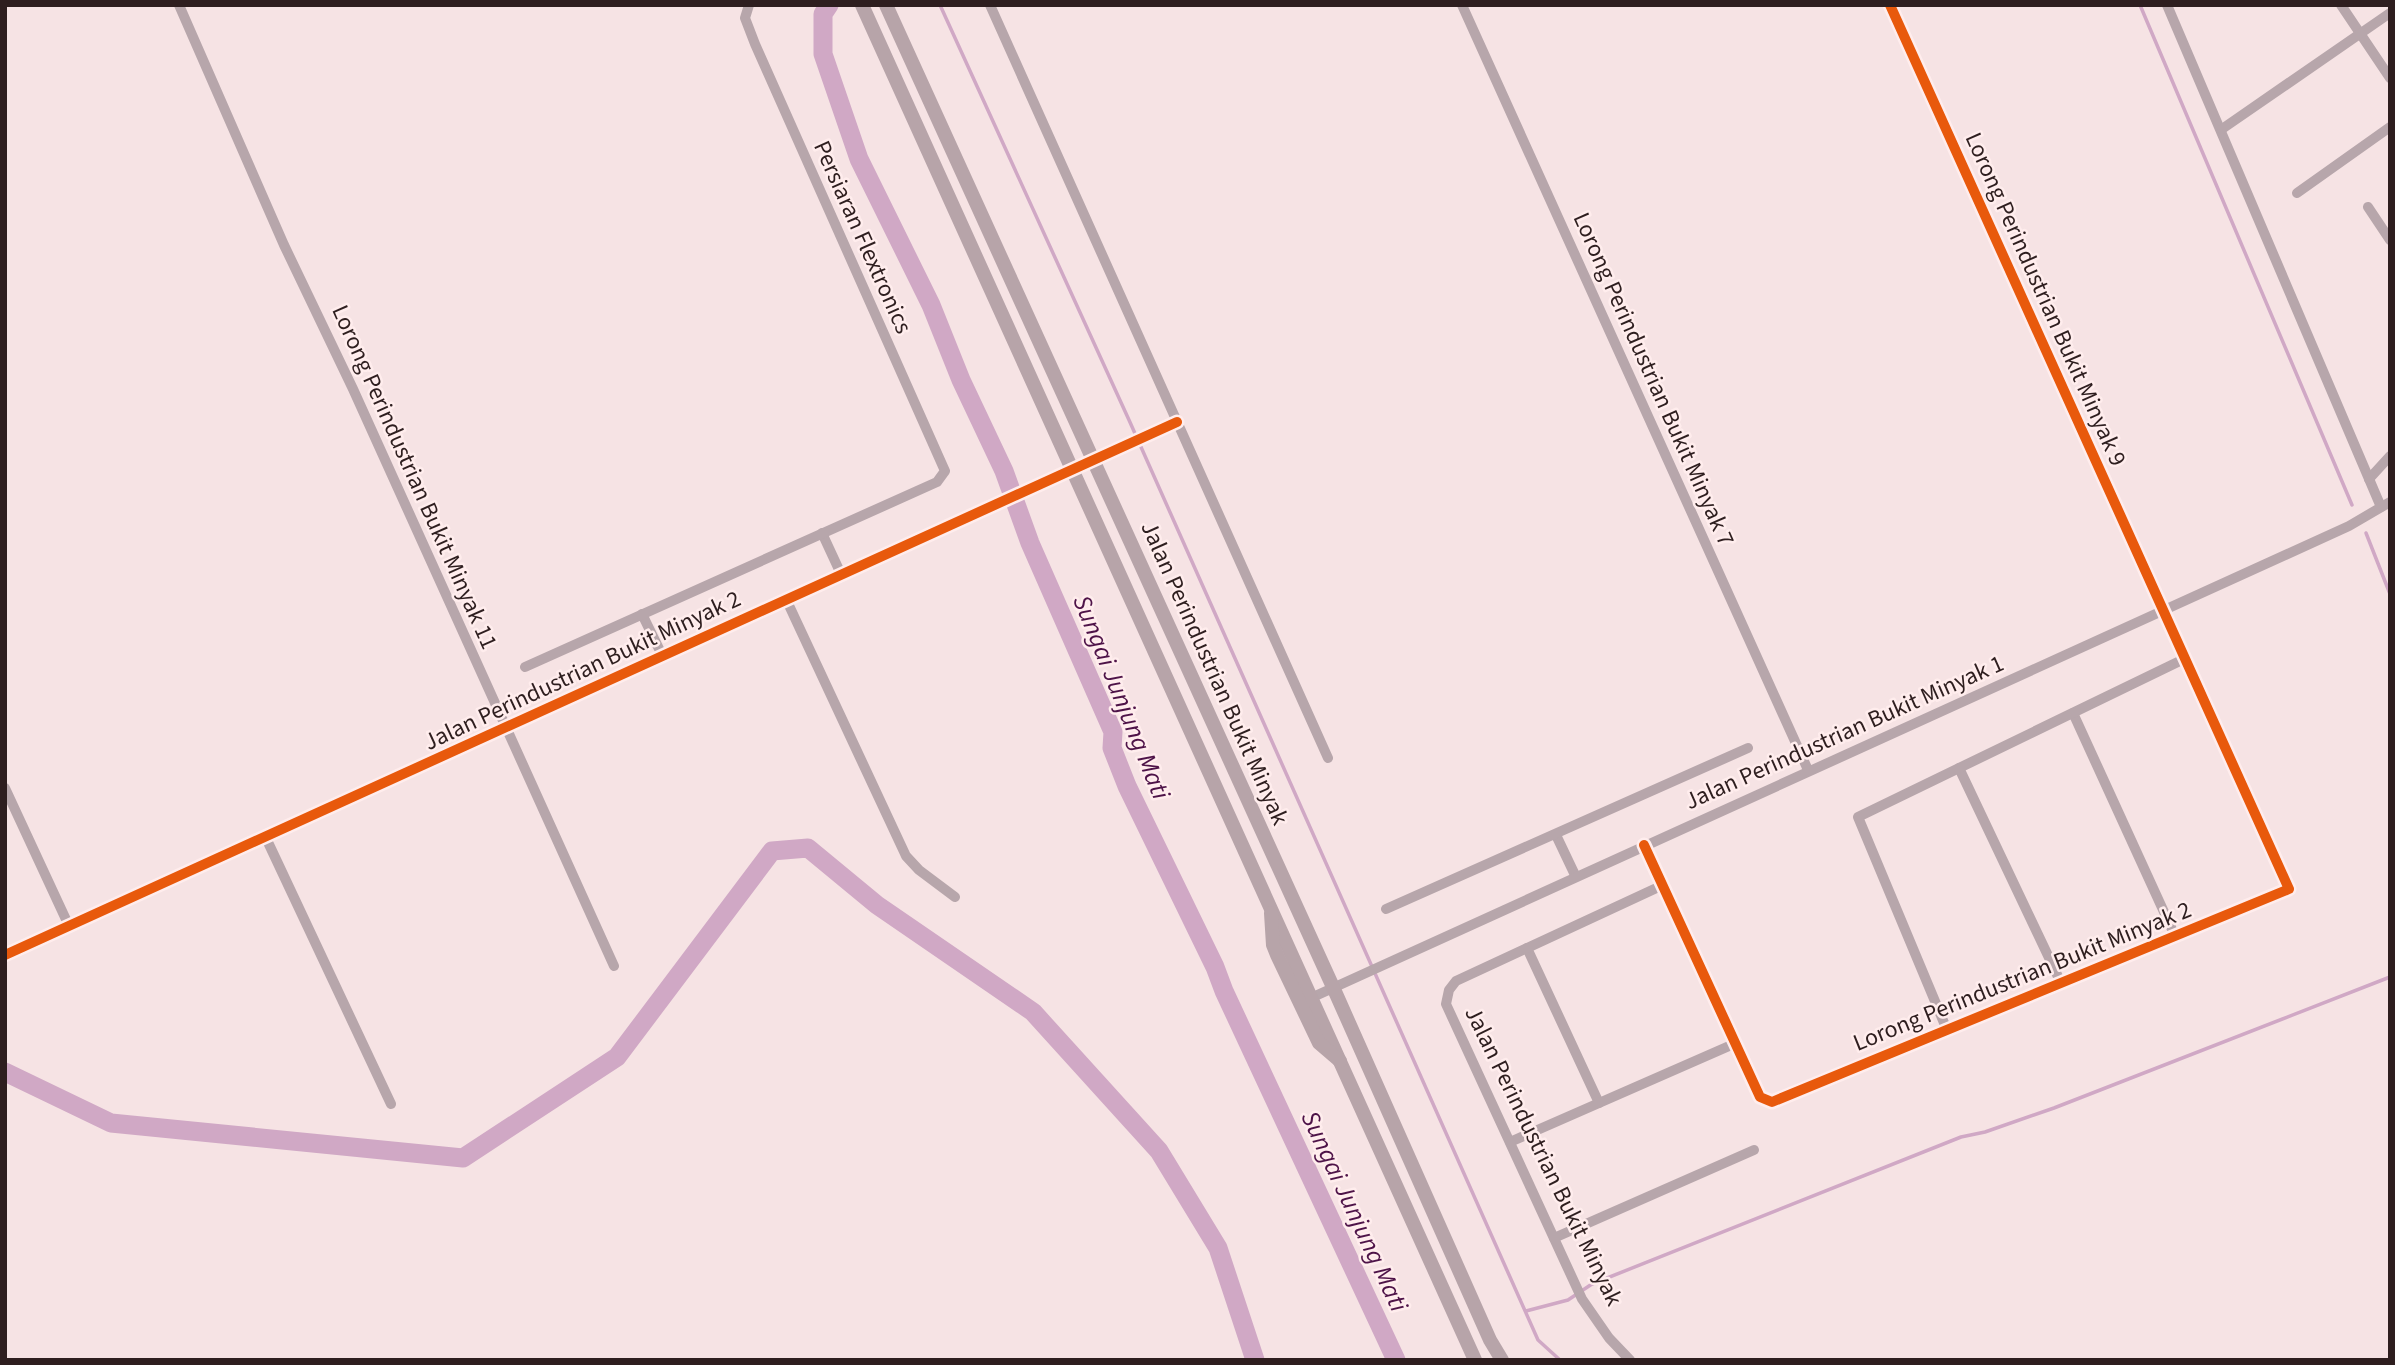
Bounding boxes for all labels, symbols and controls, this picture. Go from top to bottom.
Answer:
street label: Lorong Perindustrian Bukit Minyak 9 [1956,127,2135,472]
street label: Persiaran Flextronics [804,135,921,339]
street label: Lorong Perindustrian Bukit Minyak 7 [1564,207,1743,552]
street label: Lorong Perindustrian Bukit Minyak 11 [323,299,507,655]
street label: Jalan Perindustrian Bukit Minyak [1132,516,1298,831]
street label: Jalan Perindustrian Bukit Minyak 2 [418,581,746,759]
water label: Sungai Junjung Mati [1064,589,1180,806]
street label: Jalan Perindustrian Bukit Minyak 1 [1679,646,2009,819]
street label: Lorong Perindustrian Bukit Minyak 2 [1848,892,2197,1060]
street label: Jalan Perindustrian Bukit Minyak [1456,1001,1632,1312]
water label: Sungai Junjung Mati [1292,1105,1418,1318]

